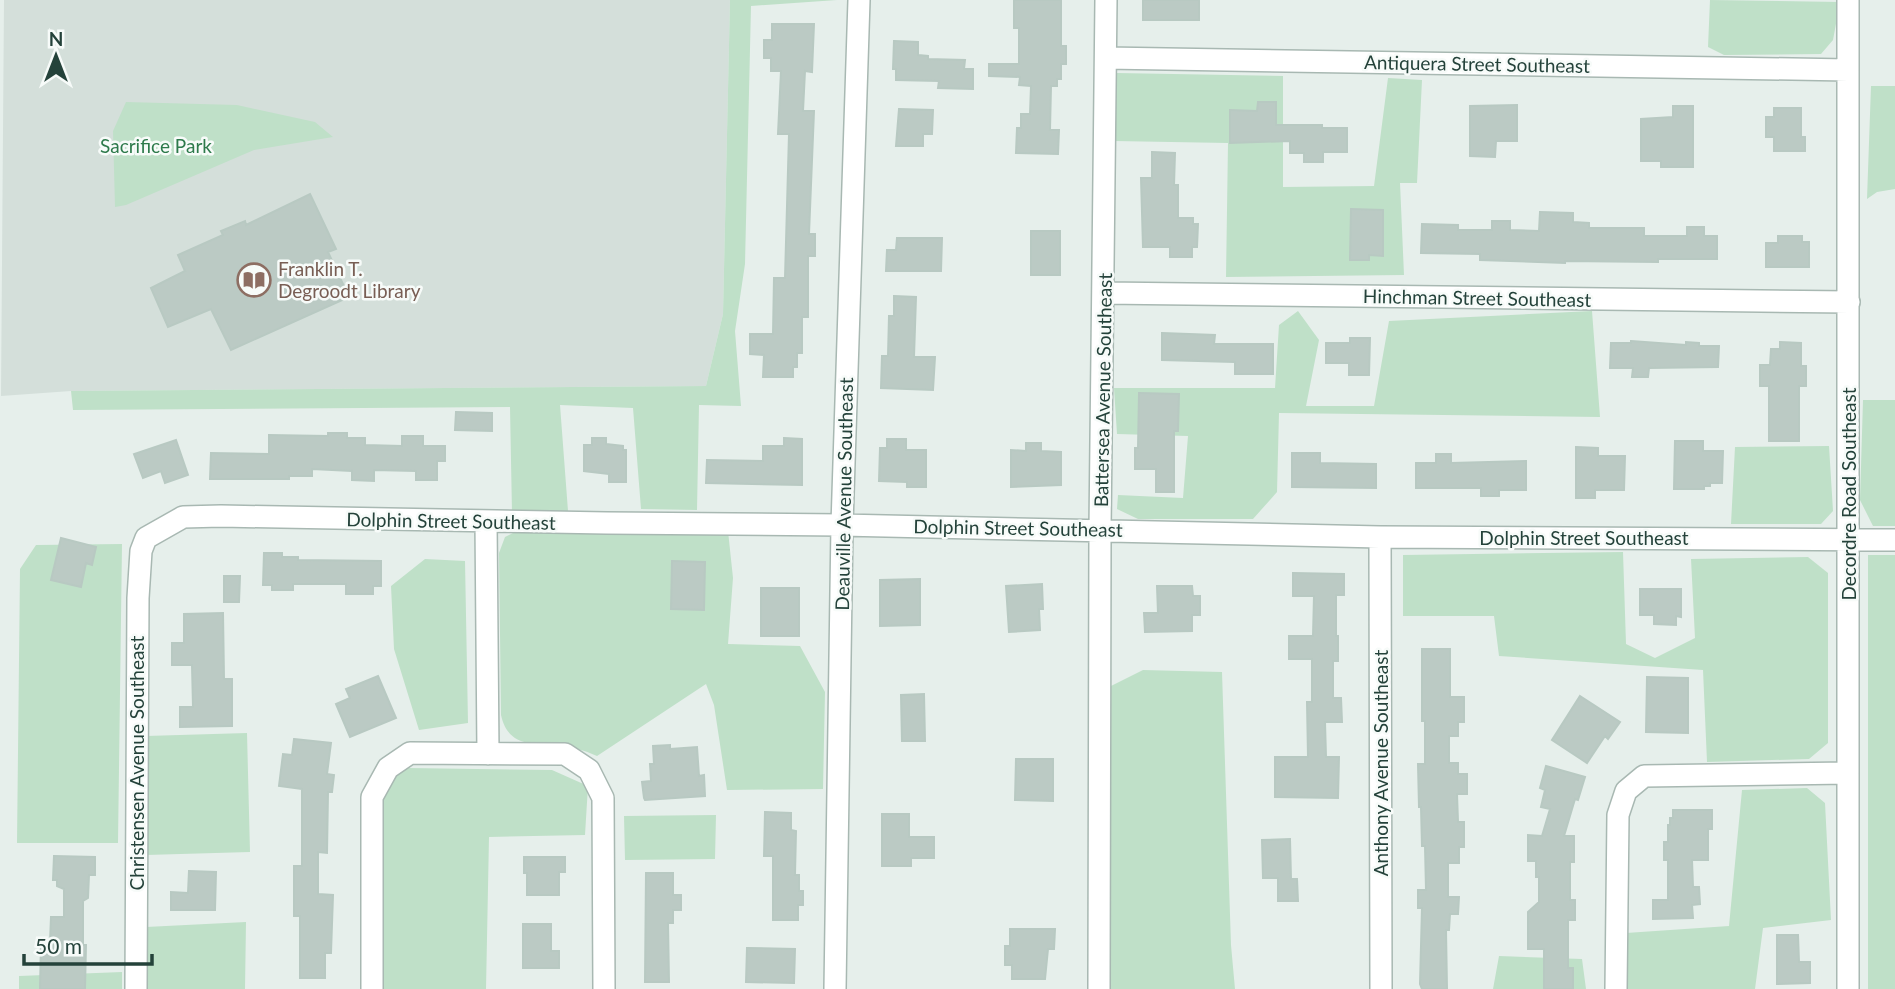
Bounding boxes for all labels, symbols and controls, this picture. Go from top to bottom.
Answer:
north arrow [21,21,91,91]
text: N [49,27,63,50]
street label: Antiquera Street Southeast [1364,50,1590,77]
park label: Sacrifice Park [100,134,212,157]
place label: Franklin T. Degroodt Library [278,257,421,302]
library icon: Franklin T. Degroodt Library [235,261,273,299]
street label: Battersea Avenue Southeast [1089,272,1116,507]
street label: Hinchman Street Southeast [1363,284,1591,311]
street label: Deauville Avenue Southeast [830,377,857,611]
street label: Decordre Road Southeast [1837,387,1860,601]
street label: Dolphin Street Southeast [346,507,556,534]
street label: Dolphin Street Southeast [913,514,1123,541]
street label: Dolphin Street Southeast [1479,526,1689,549]
street label: Christensen Avenue Southeast [125,635,148,890]
street label: Anthony Avenue Southeast [1369,649,1392,876]
scale bar [24,922,152,966]
text: 50 m [35,933,82,958]

